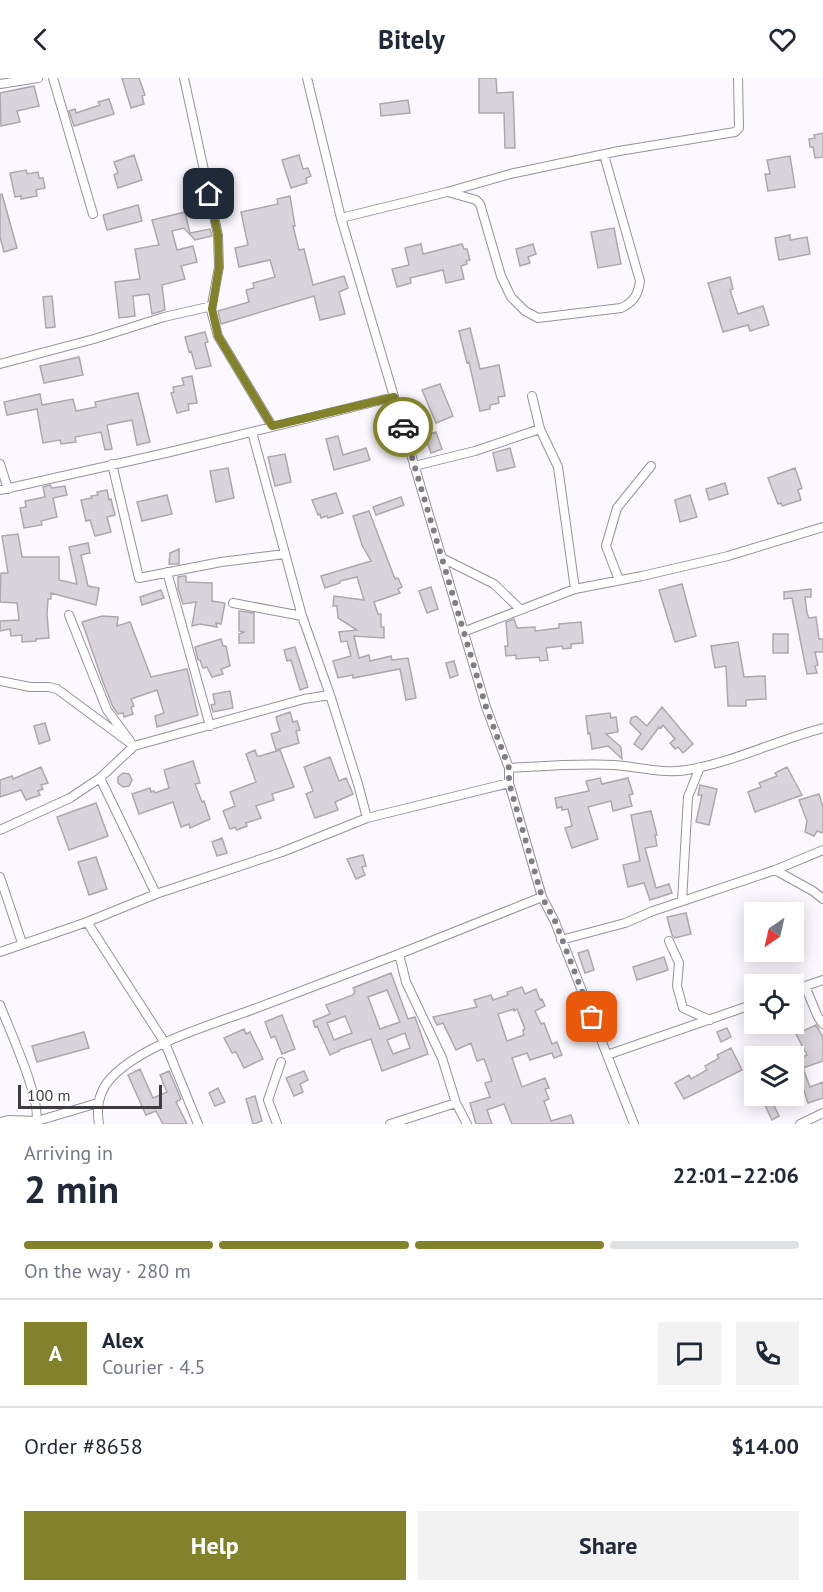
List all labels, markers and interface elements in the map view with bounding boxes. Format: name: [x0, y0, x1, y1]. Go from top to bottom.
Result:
text: Bitely: [378, 22, 445, 56]
icon: back: [24, 23, 57, 56]
icon: heart: [766, 23, 799, 56]
pin: [183, 168, 234, 219]
icon: home: [192, 177, 225, 210]
courier: [373, 397, 433, 457]
icon: car: [387, 411, 420, 444]
north arrow: [744, 902, 804, 962]
map controls: [744, 902, 804, 1106]
button: locate: [744, 974, 804, 1034]
pin: [566, 991, 617, 1042]
icon: bag: [575, 1000, 608, 1033]
button: layers: [744, 1046, 804, 1106]
scale bar: [18, 1082, 162, 1110]
text: 100 m: [27, 1085, 70, 1105]
text: Arriving in: [24, 1140, 113, 1166]
text: 22:01–22:06: [673, 1161, 799, 1189]
text: 2 min: [24, 1163, 119, 1214]
text: On the way · 280 m: [24, 1258, 191, 1284]
button: chat: [658, 1322, 721, 1385]
button: phone: [736, 1322, 799, 1385]
text: Alex: [102, 1326, 144, 1354]
text: A: [49, 1339, 62, 1367]
text: Courier · 4.5: [102, 1354, 205, 1380]
text: Order #8658: [24, 1432, 143, 1460]
text: $14.00: [731, 1432, 799, 1460]
button: Help: [24, 1511, 406, 1580]
button: Share: [418, 1511, 799, 1580]

